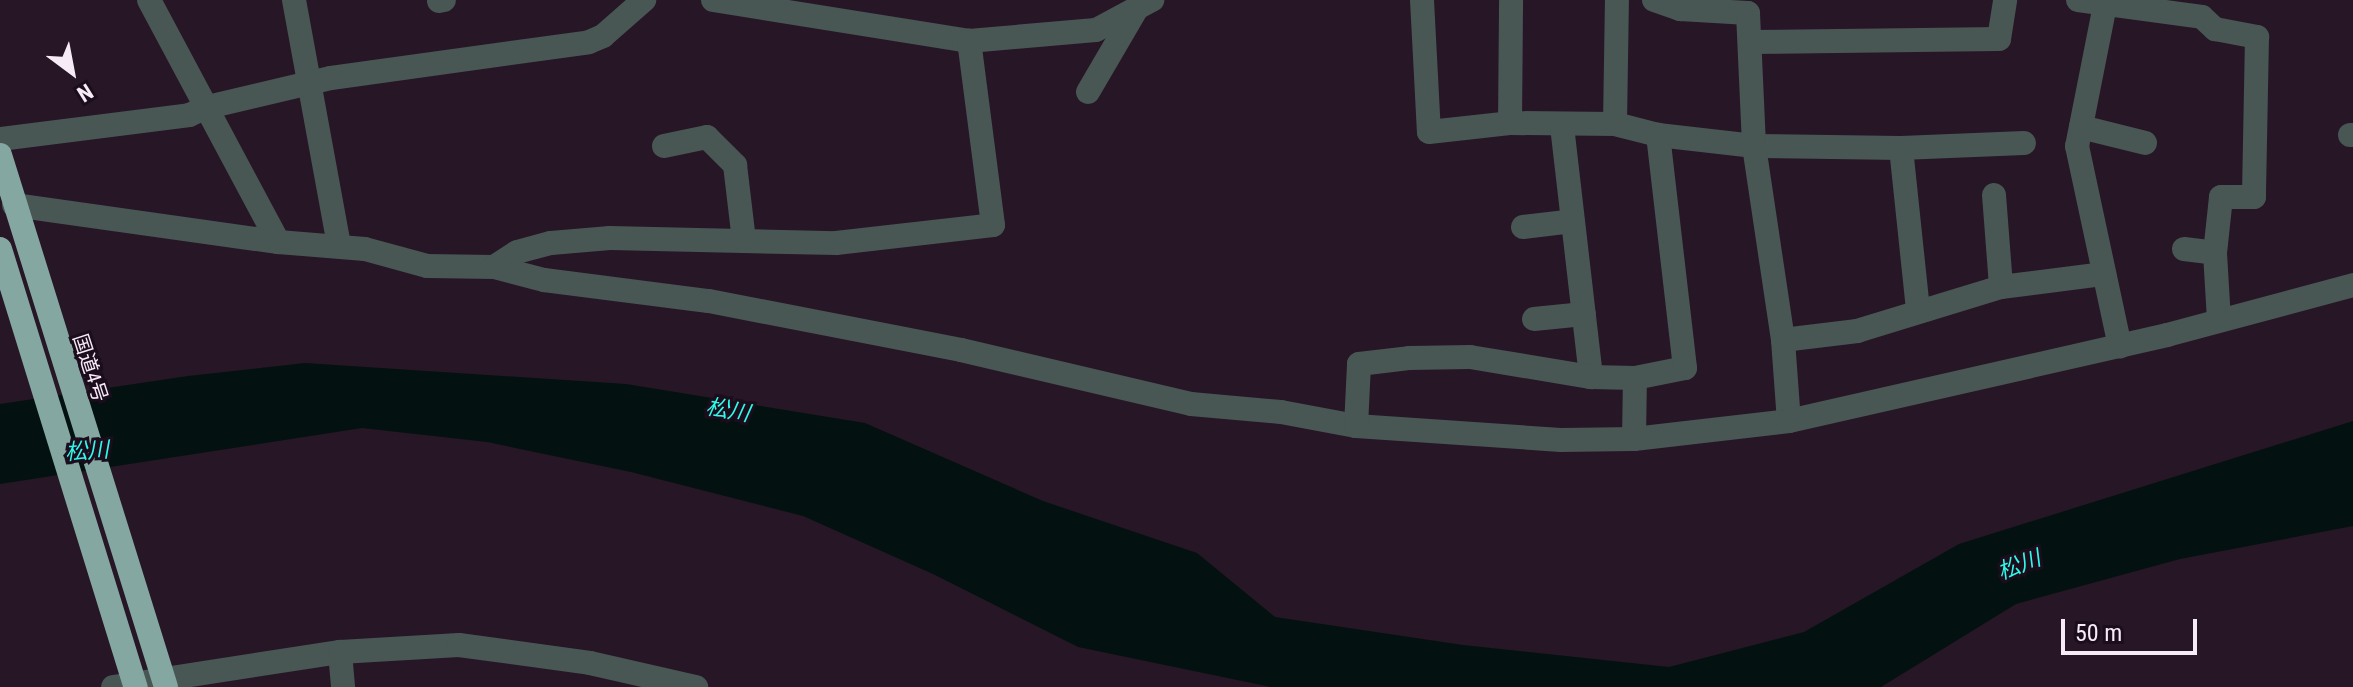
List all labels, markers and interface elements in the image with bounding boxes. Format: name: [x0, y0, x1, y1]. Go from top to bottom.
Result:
north arrow: [32, 32, 112, 112]
text: N: [73, 79, 97, 107]
street label: 国道4号: [68, 331, 112, 405]
water label: 松川: [704, 393, 752, 427]
water label: 松川: [64, 436, 110, 466]
water label: 松川: [1994, 545, 2044, 585]
scale bar: [2065, 603, 2201, 653]
text: 50 m: [2075, 619, 2122, 647]

